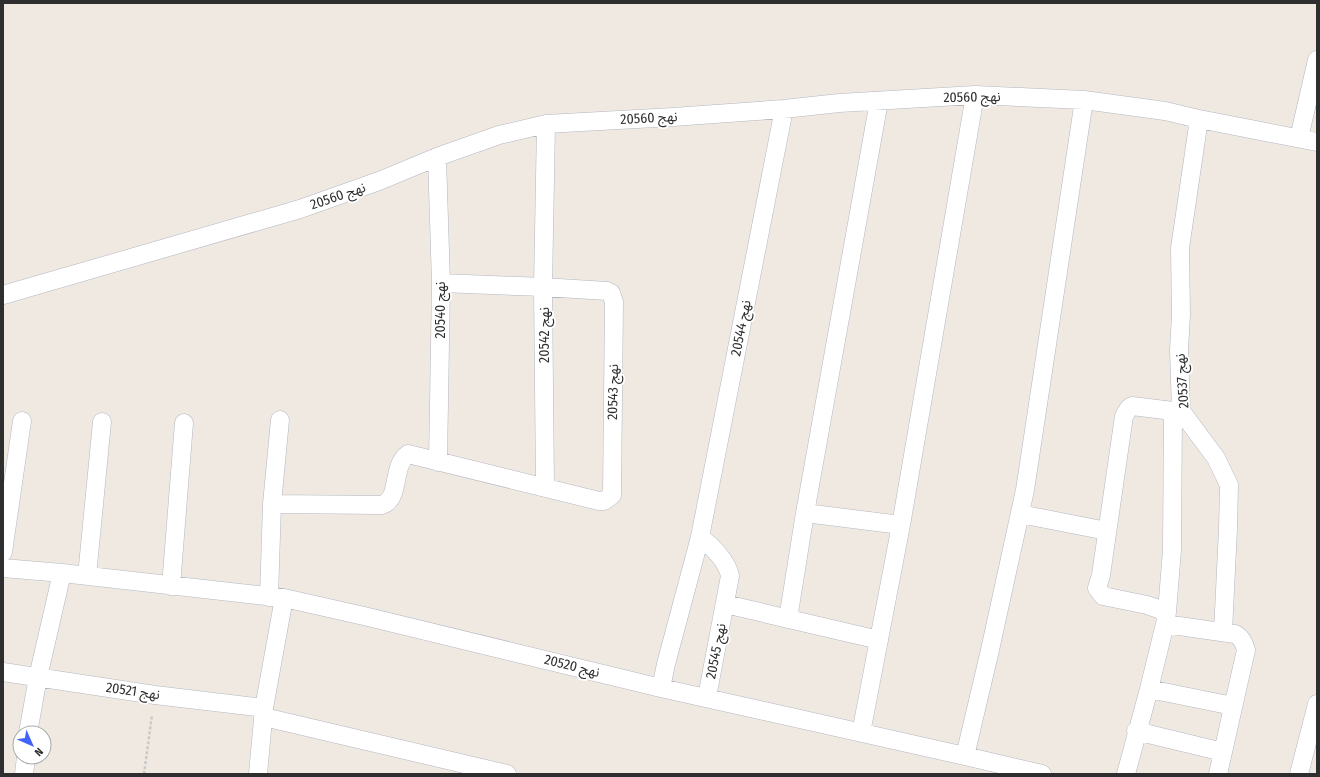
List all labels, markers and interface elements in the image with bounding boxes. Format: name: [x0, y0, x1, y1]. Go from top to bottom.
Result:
street label: نهج 20560: [943, 88, 1001, 108]
street label: نهج 20560: [620, 108, 678, 130]
street label: نهج 20560: [308, 179, 369, 215]
street label: نهج 20540: [432, 281, 451, 339]
street label: نهج 20544: [727, 298, 757, 358]
street label: نهج 20542: [536, 307, 555, 363]
street label: نهج 20537: [1172, 353, 1194, 409]
street label: نهج 20543: [604, 364, 624, 420]
street label: نهج 20545: [702, 622, 732, 681]
street label: نهج 20520: [542, 651, 602, 683]
street label: نهج 20521: [105, 679, 161, 705]
north arrow: [12, 725, 52, 765]
text: N: [32, 745, 46, 759]

